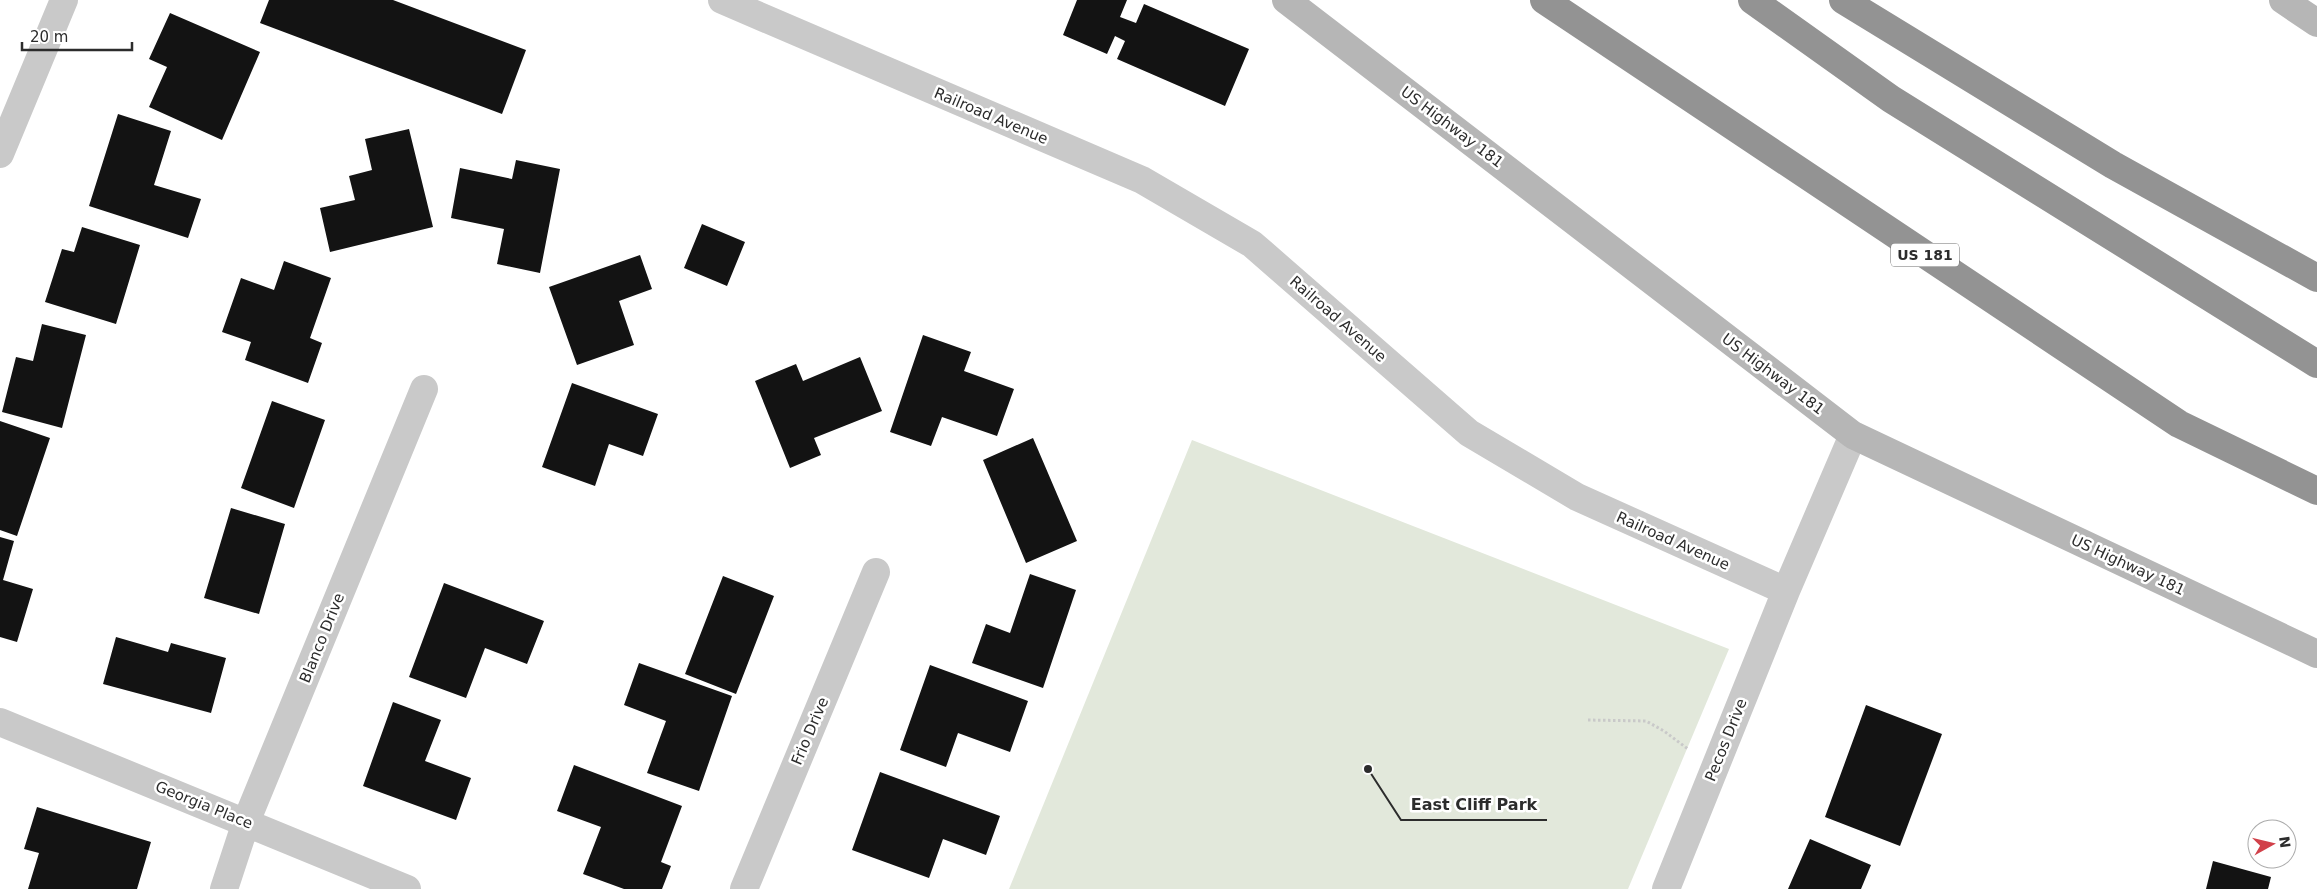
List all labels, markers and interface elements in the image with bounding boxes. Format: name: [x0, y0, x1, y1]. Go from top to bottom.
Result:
scale bar: [22, 20, 132, 52]
text: 20 m: [30, 28, 68, 46]
street label: US Highway 181: [1397, 83, 1507, 171]
street label: Railroad Avenue: [931, 84, 1051, 148]
road number: US 181: [1891, 244, 1959, 266]
street label: Railroad Avenue: [1286, 272, 1390, 366]
street label: US Highway 181: [1718, 330, 1828, 418]
street label: Railroad Avenue: [1614, 508, 1732, 574]
street label: US Highway 181: [2068, 531, 2188, 599]
street label: Blanco Drive: [296, 590, 348, 686]
street label: Frio Drive: [788, 694, 832, 768]
street label: Pecos Drive: [1701, 696, 1751, 784]
street label: Georgia Place: [153, 777, 255, 833]
callout: East Cliff Park: [1401, 789, 1547, 820]
text: East Cliff Park: [1411, 795, 1538, 814]
north arrow: [2247, 819, 2297, 869]
text: N: [2276, 835, 2294, 849]

